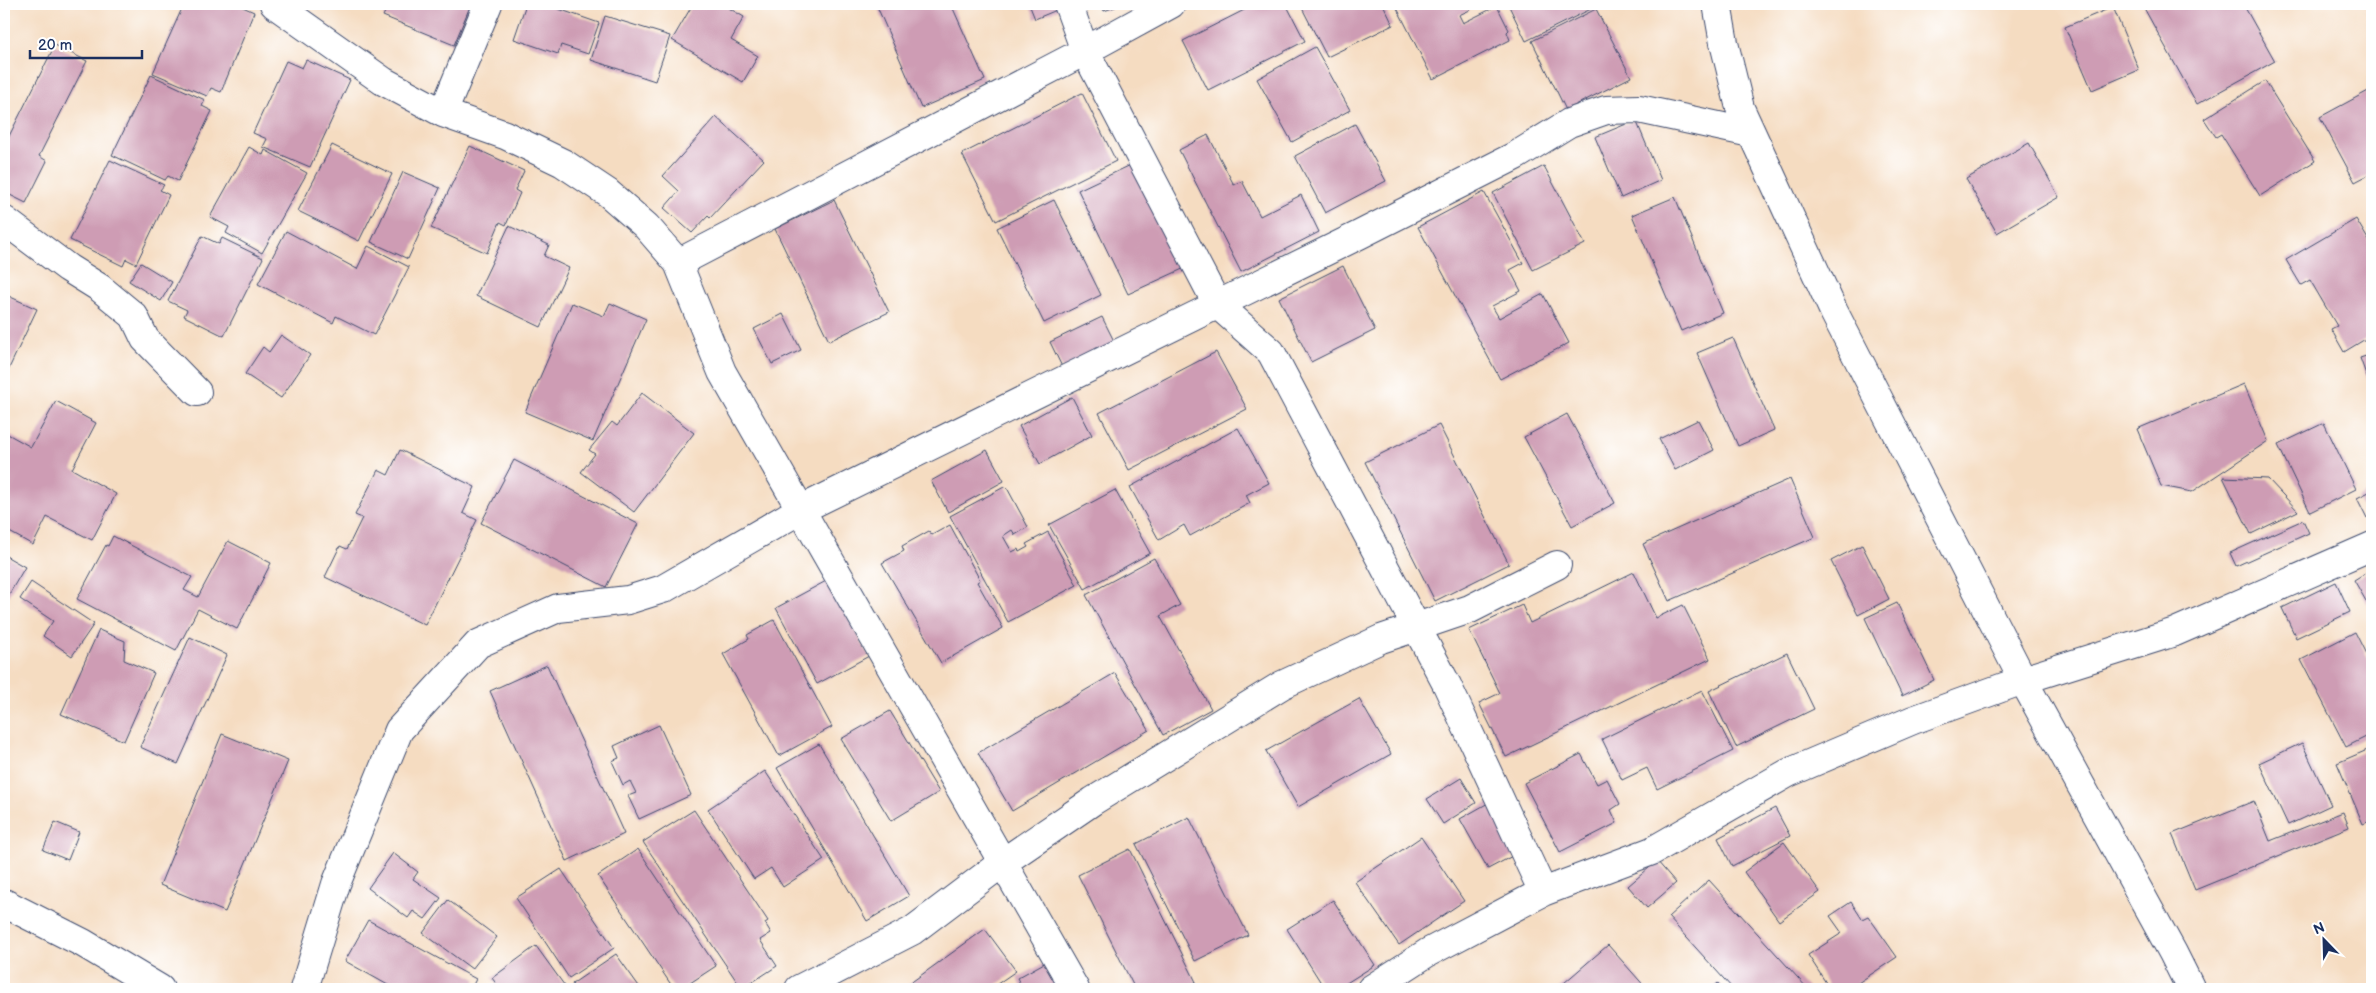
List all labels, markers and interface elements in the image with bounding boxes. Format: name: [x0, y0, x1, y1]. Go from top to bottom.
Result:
scale bar: [30, 28, 142, 60]
text: 20 m: [38, 36, 72, 55]
north arrow: [2298, 916, 2348, 966]
text: N: [2311, 919, 2327, 938]

